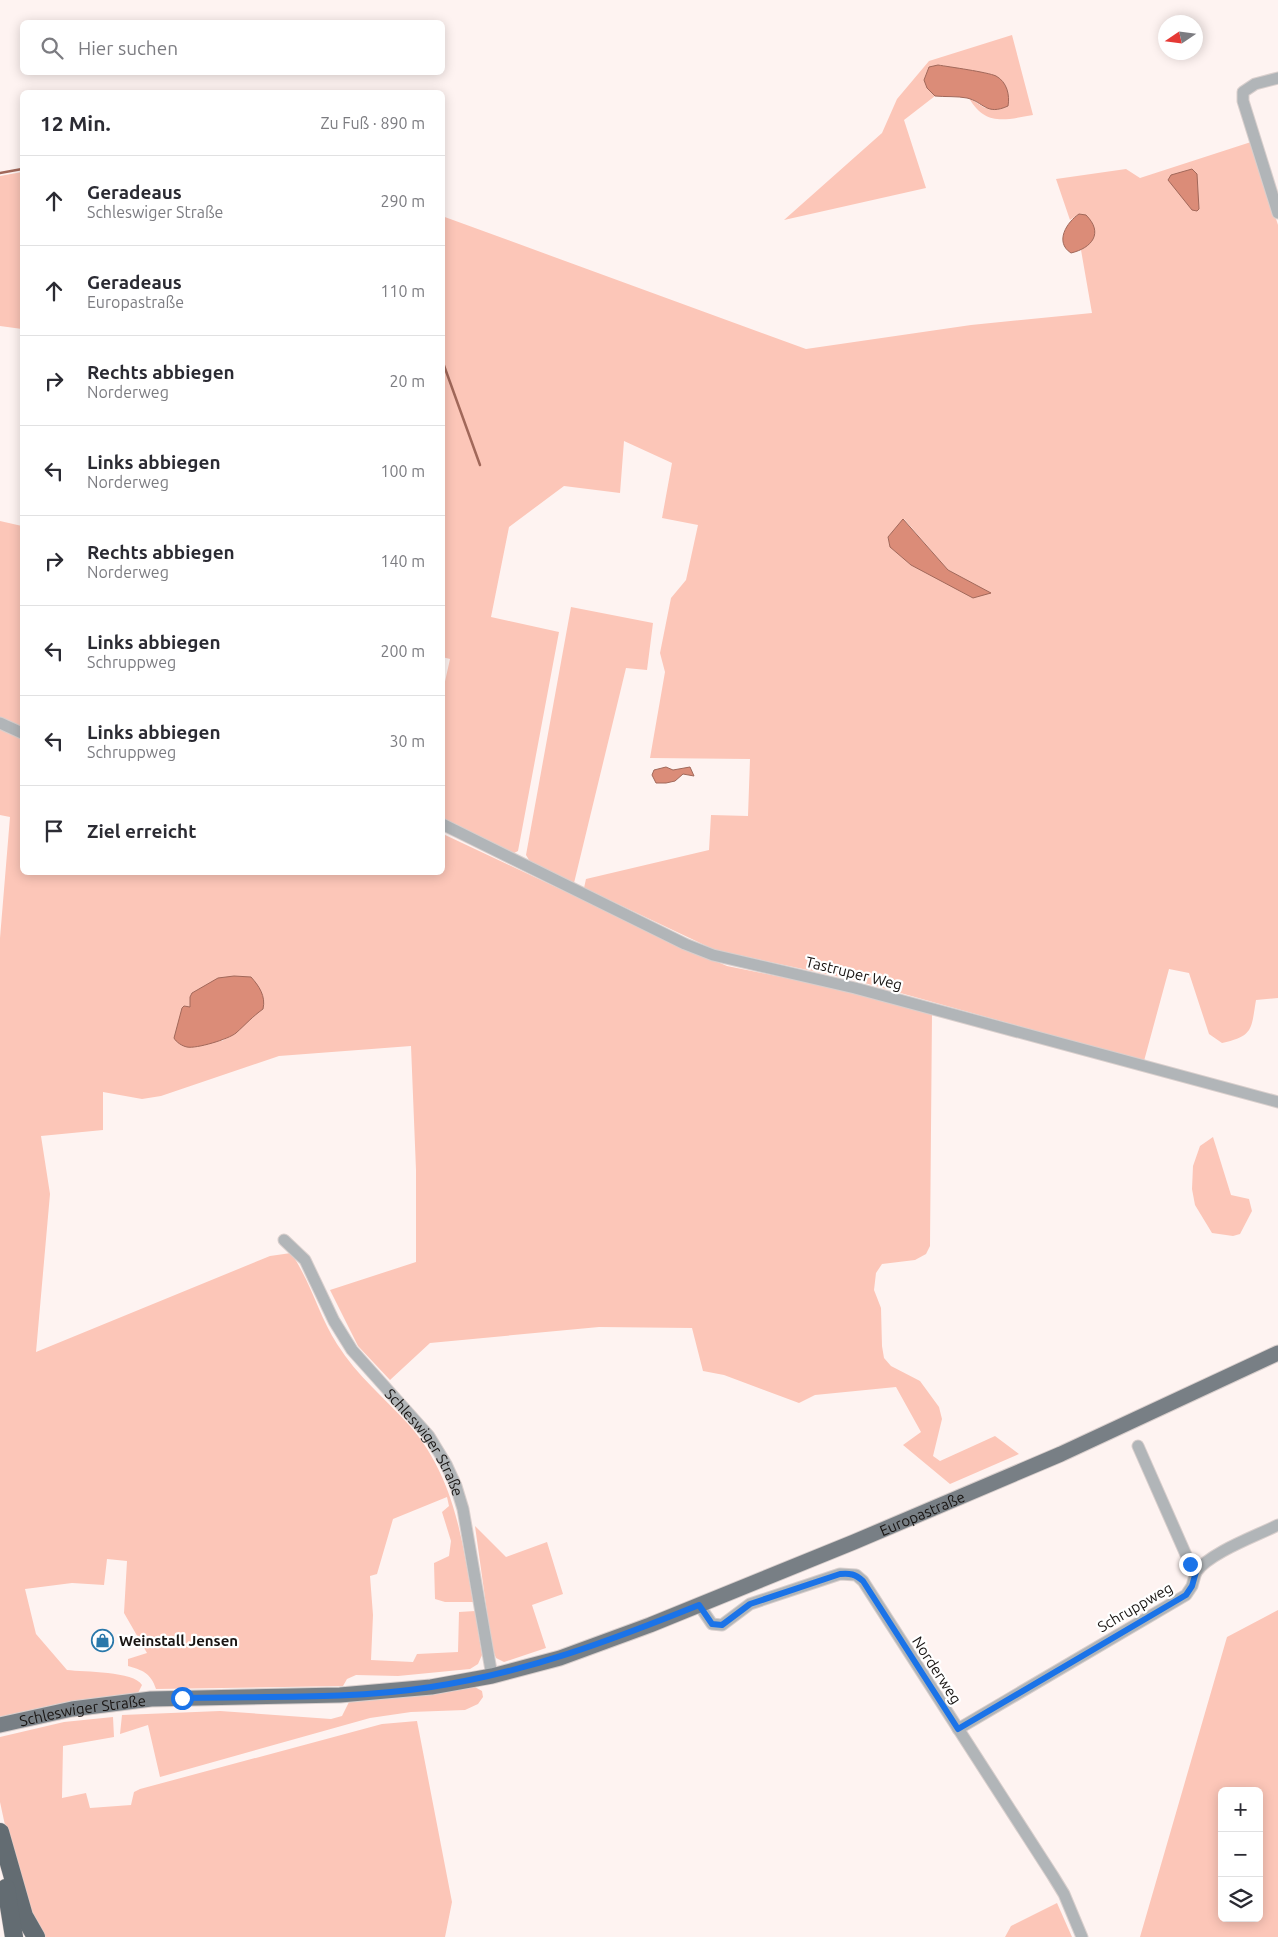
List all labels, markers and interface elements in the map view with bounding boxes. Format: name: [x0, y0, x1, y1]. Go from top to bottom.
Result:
north arrow: [1158, 15, 1203, 60]
search box: [20, 20, 445, 75]
icon: search: [38, 34, 66, 62]
text: Hier suchen: [78, 37, 178, 59]
text: 12 Min.: [40, 111, 111, 135]
text: Zu Fuß · 890 m: [320, 114, 425, 132]
text: Geradeaus: [87, 181, 182, 203]
icon: ahead: [40, 187, 68, 215]
text: 290 m: [380, 192, 425, 210]
text: Schleswiger Straße: [87, 203, 223, 221]
text: Geradeaus: [87, 271, 182, 293]
icon: ahead: [40, 277, 68, 305]
text: 110 m: [380, 282, 425, 300]
text: Europastraße: [87, 293, 184, 311]
text: Rechts abbiegen: [87, 361, 235, 383]
icon: right: [40, 367, 68, 395]
text: 20 m: [389, 372, 425, 390]
text: Norderweg: [87, 383, 169, 401]
text: Links abbiegen: [87, 451, 221, 473]
icon: left: [40, 457, 68, 485]
text: 100 m: [380, 462, 425, 480]
text: Norderweg: [87, 473, 169, 491]
text: Rechts abbiegen: [87, 541, 235, 563]
icon: right: [40, 547, 68, 575]
text: 140 m: [380, 552, 425, 570]
text: Norderweg: [87, 563, 169, 581]
text: Links abbiegen: [87, 631, 221, 653]
icon: left: [40, 637, 68, 665]
text: 200 m: [380, 642, 425, 660]
text: Schruppweg: [87, 653, 176, 671]
text: Links abbiegen: [87, 721, 221, 743]
icon: left: [40, 727, 68, 755]
text: 30 m: [389, 732, 425, 750]
text: Schruppweg: [87, 743, 176, 761]
icon: arrive: [40, 817, 68, 845]
text: Ziel erreicht: [87, 820, 196, 842]
street label: Tastruper Weg: [804, 953, 904, 993]
street label: Schleswiger Straße: [382, 1385, 467, 1498]
street label: Europastraße: [877, 1488, 967, 1539]
route end: [1179, 1553, 1202, 1576]
street label: Schruppweg: [1094, 1579, 1176, 1635]
shop icon: Weinstall Jensen: [91, 1628, 115, 1652]
place label: Weinstall Jensen: [119, 1632, 238, 1649]
street label: Norderweg: [909, 1633, 965, 1707]
route start: [171, 1687, 194, 1710]
street label: Schleswiger Straße: [18, 1691, 147, 1729]
map controls: [1218, 1787, 1263, 1922]
button: +: [1218, 1787, 1263, 1832]
button: −: [1218, 1832, 1263, 1877]
button: layers: [1218, 1877, 1263, 1922]

